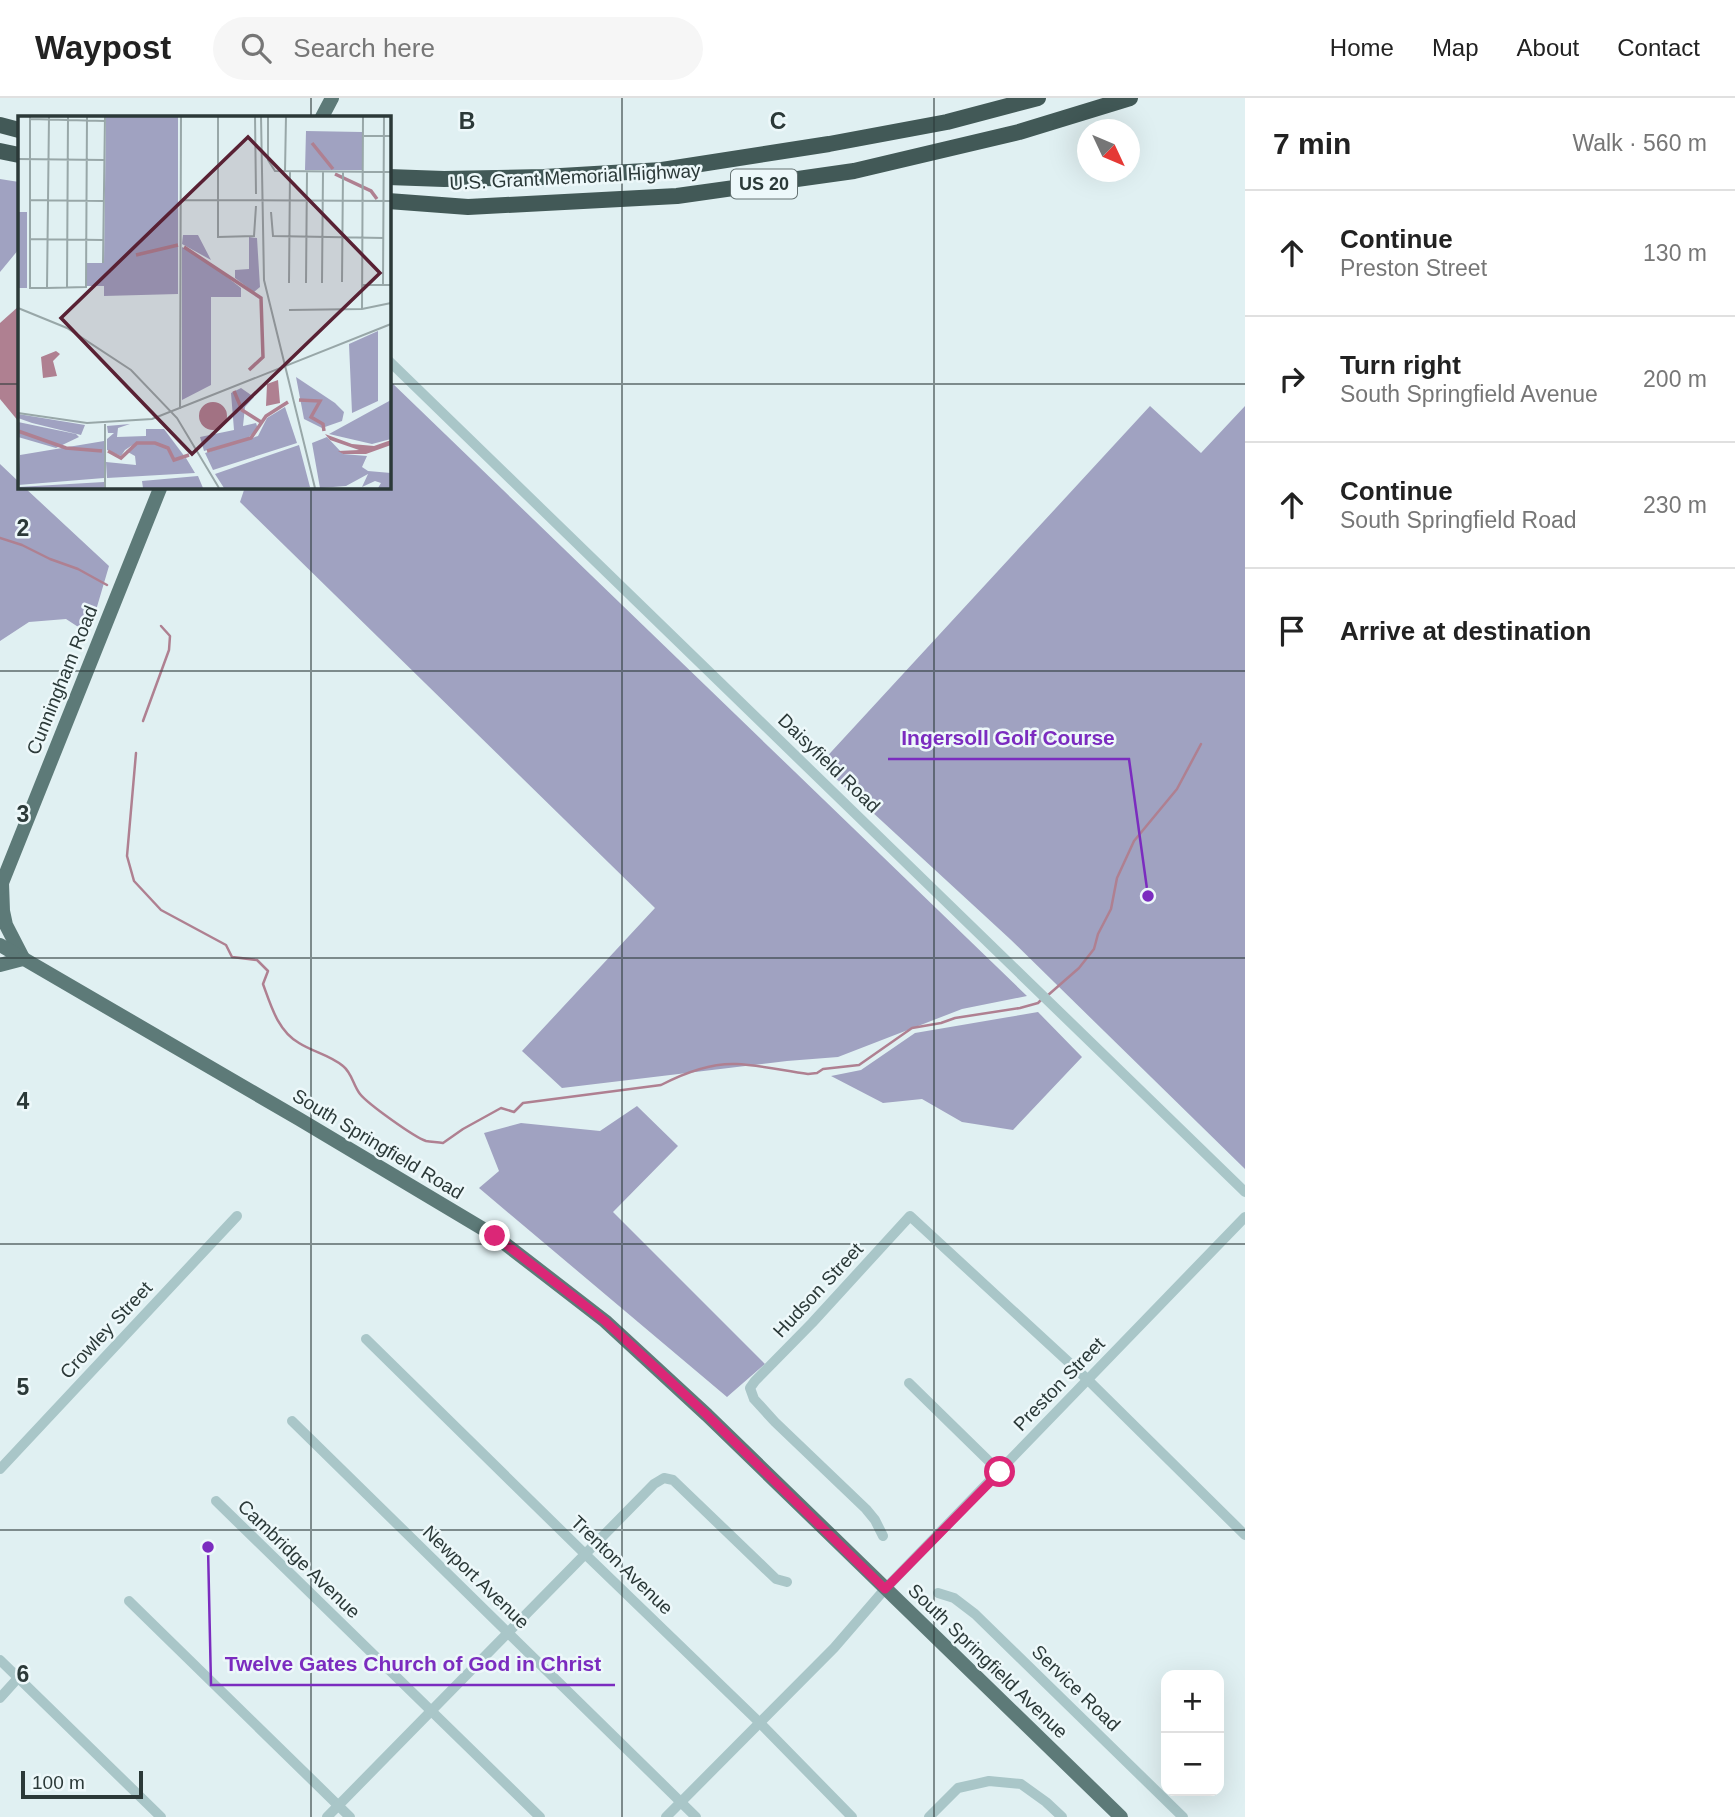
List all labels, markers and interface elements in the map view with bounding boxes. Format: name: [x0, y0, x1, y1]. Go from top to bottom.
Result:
search box: [213, 17, 703, 80]
text: Waypost: [35, 29, 171, 66]
icon: search: [237, 29, 275, 67]
text: Search here: [293, 33, 435, 63]
text: Home: [1330, 34, 1394, 61]
text: Map: [1432, 34, 1479, 61]
text: About: [1517, 34, 1579, 61]
text: Contact: [1617, 34, 1700, 61]
text: B: [459, 108, 475, 134]
text: C: [770, 108, 786, 134]
inset map: [18, 116, 390, 488]
north arrow: [1077, 119, 1140, 182]
text: 7 min: [1273, 127, 1351, 160]
text: Walk · 560 m: [1572, 130, 1707, 156]
street label: U.S. Grant Memorial Highway: [449, 160, 702, 194]
road number: US 20: [731, 170, 797, 198]
text: Continue: [1340, 224, 1453, 254]
icon: ahead: [1273, 234, 1311, 272]
text: 130 m: [1643, 240, 1707, 266]
text: Preston Street: [1340, 255, 1487, 281]
text: Turn right: [1340, 350, 1461, 380]
icon: right: [1273, 360, 1311, 398]
text: 200 m: [1643, 366, 1707, 392]
text: South Springfield Avenue: [1340, 381, 1598, 407]
text: Continue: [1340, 476, 1453, 506]
icon: ahead: [1273, 486, 1311, 524]
text: 230 m: [1643, 492, 1707, 518]
text: South Springfield Road: [1340, 507, 1577, 533]
text: 2: [17, 515, 29, 541]
street label: Cunningham Road: [23, 603, 101, 757]
icon: arrive: [1273, 612, 1311, 650]
text: Arrive at destination: [1340, 616, 1591, 646]
street label: Daisyfield Road: [774, 709, 884, 817]
callout: Ingersoll Golf Course: [888, 717, 1129, 759]
text: Ingersoll Golf Course: [901, 726, 1115, 749]
text: 3: [17, 801, 29, 827]
street label: South Springfield Road: [289, 1085, 467, 1203]
text: 4: [17, 1088, 30, 1114]
route end: [479, 1220, 510, 1251]
street label: Hudson Street: [769, 1238, 868, 1342]
street label: Crowley Street: [56, 1277, 157, 1383]
street label: Preston Street: [1009, 1333, 1109, 1435]
text: 5: [17, 1374, 30, 1400]
route start: [984, 1456, 1015, 1487]
street label: Cambridge Avenue: [234, 1495, 364, 1623]
street label: Trenton Avenue: [567, 1511, 677, 1619]
street label: Newport Avenue: [419, 1521, 533, 1633]
street label: South Springfield Avenue: [904, 1579, 1072, 1743]
street label: Service Road: [1028, 1641, 1124, 1735]
callout: Twelve Gates Church of God in Christ: [211, 1643, 615, 1685]
text: Twelve Gates Church of God in Christ: [225, 1652, 601, 1675]
text: 6: [17, 1661, 29, 1687]
map controls: [1161, 1670, 1224, 1796]
button: +: [1161, 1670, 1224, 1733]
button: −: [1161, 1733, 1224, 1796]
scale bar: [21, 1768, 144, 1800]
text: 100 m: [32, 1772, 85, 1793]

